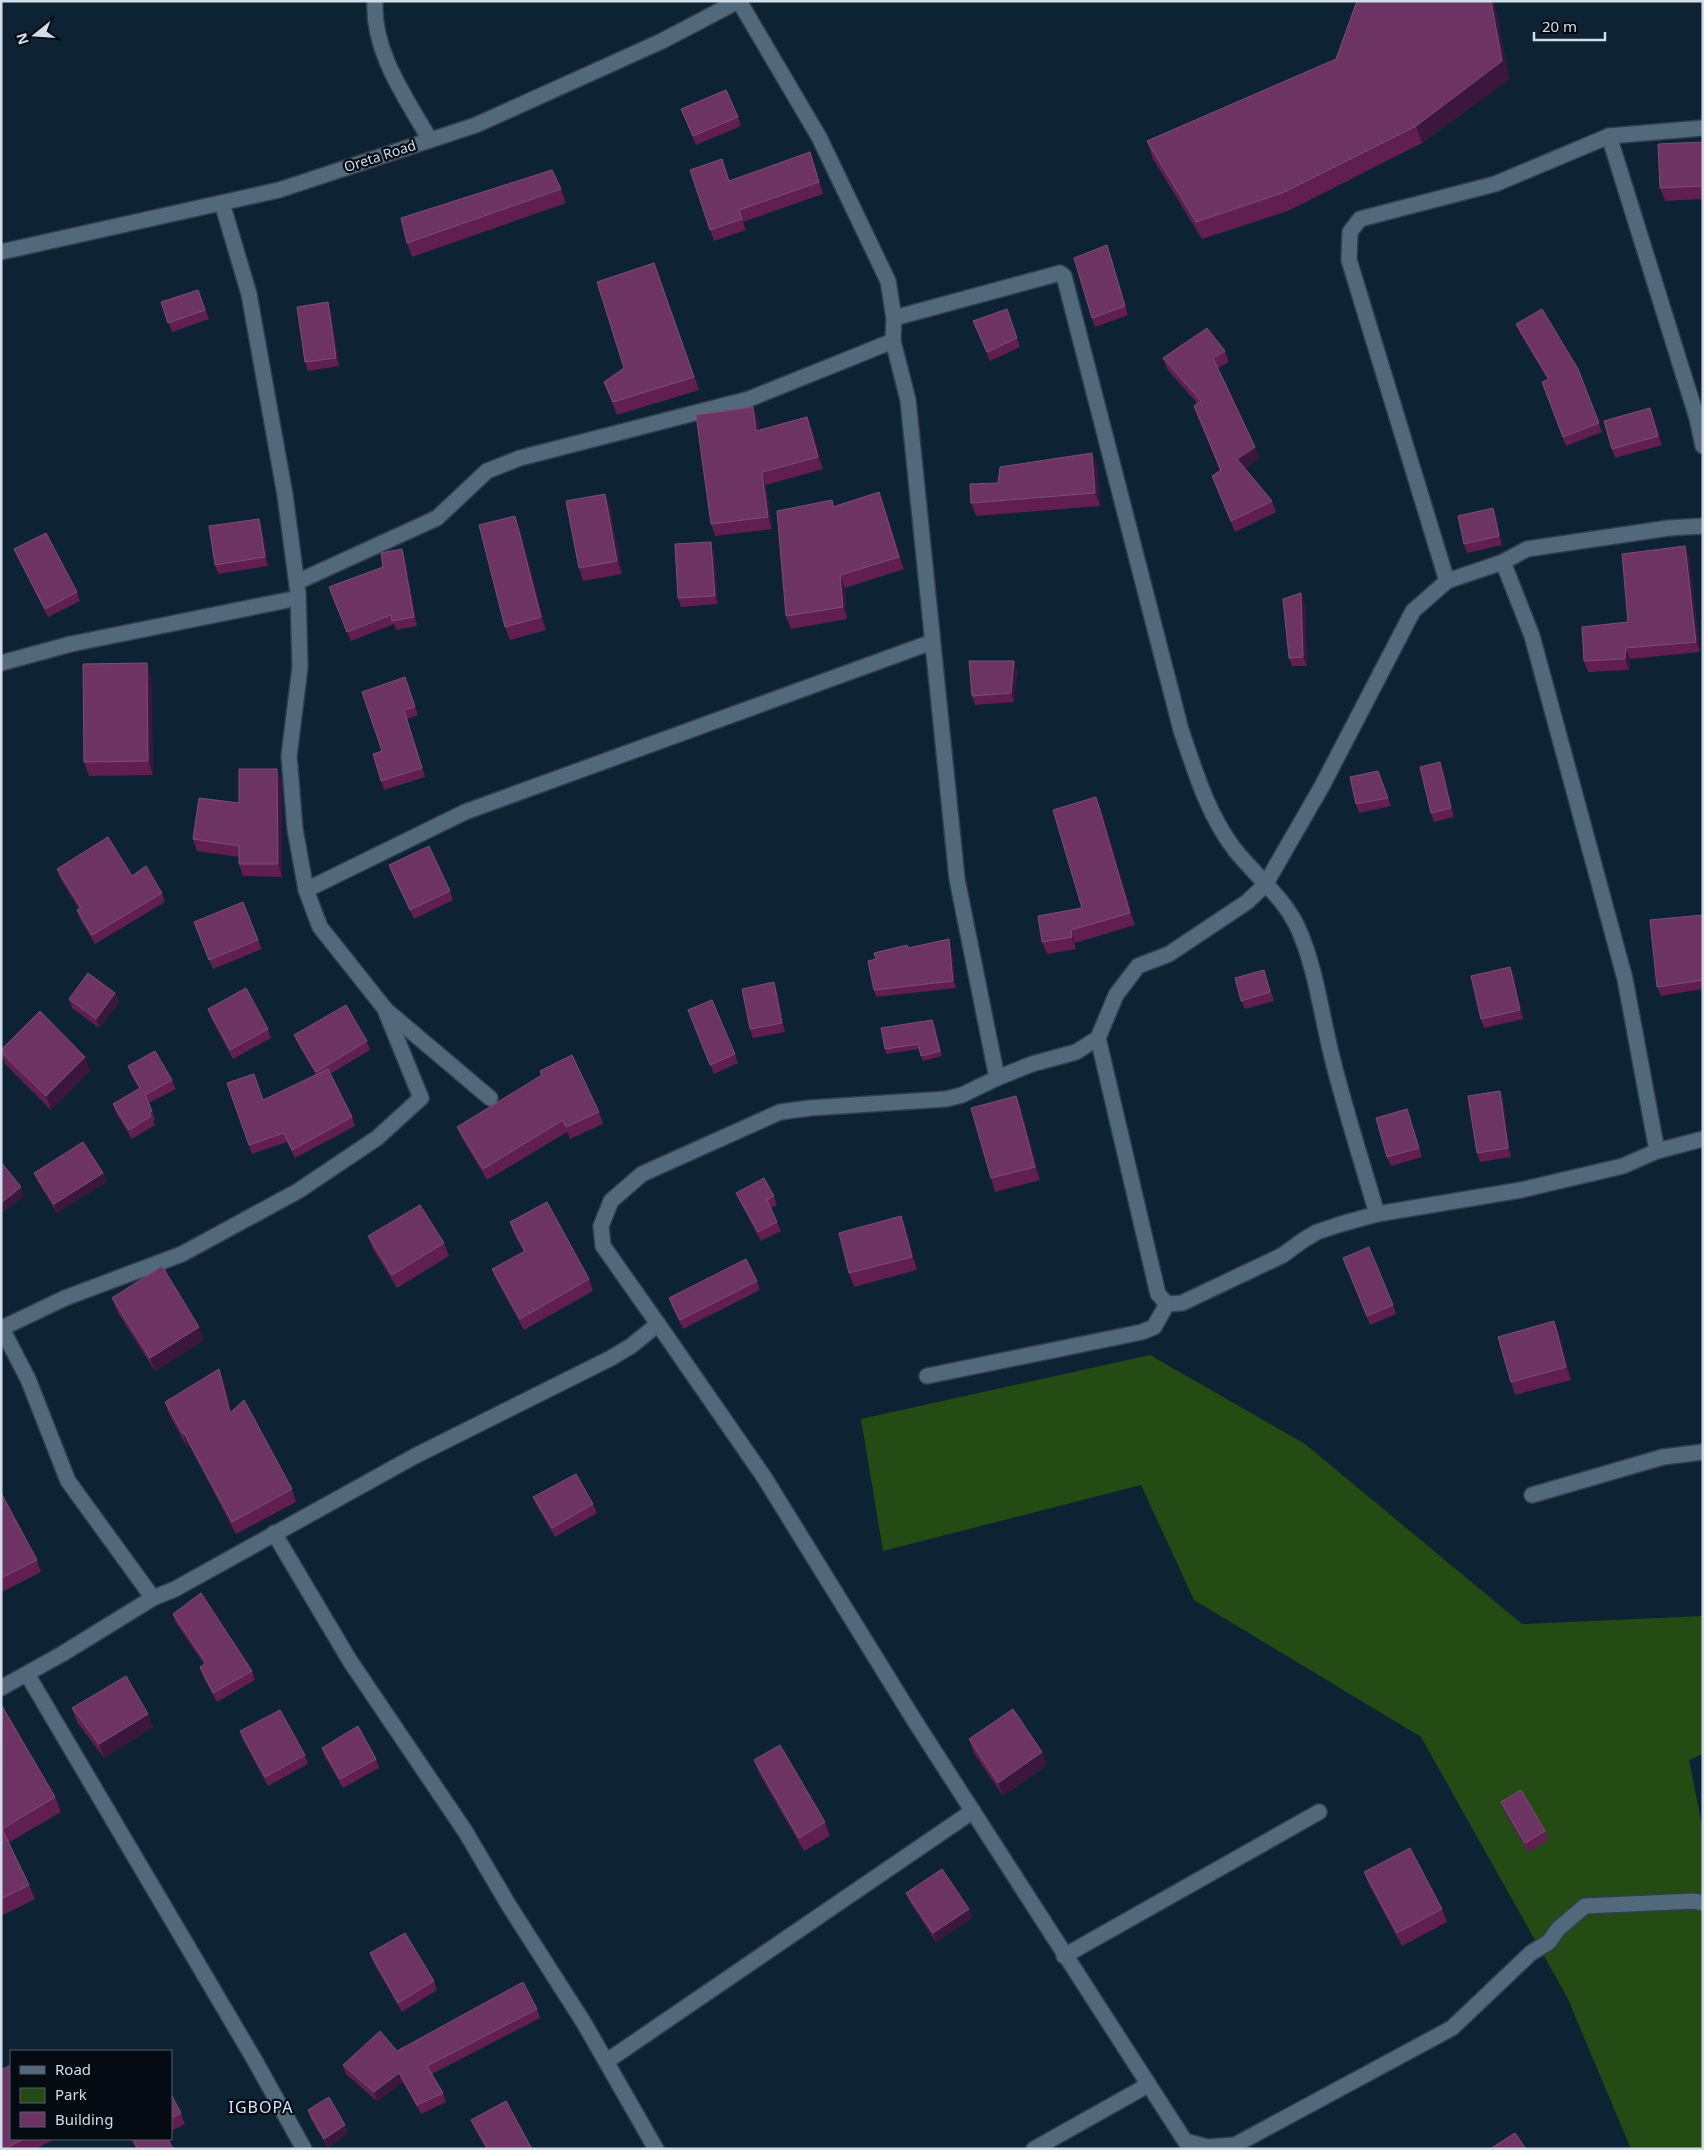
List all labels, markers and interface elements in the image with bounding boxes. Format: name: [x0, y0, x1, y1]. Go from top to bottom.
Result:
north arrow: [10, 10, 60, 60]
scale bar: [1534, 10, 1605, 42]
text: 20 m: [1542, 16, 1577, 36]
text: N: [11, 31, 33, 47]
street label: Oreta Road: [341, 135, 418, 176]
legend: [10, 2050, 172, 2140]
text: Road: [55, 2059, 91, 2079]
text: Park: [55, 2084, 87, 2104]
district label: IGBOPA: [228, 2096, 294, 2118]
text: Building: [55, 2109, 113, 2129]

